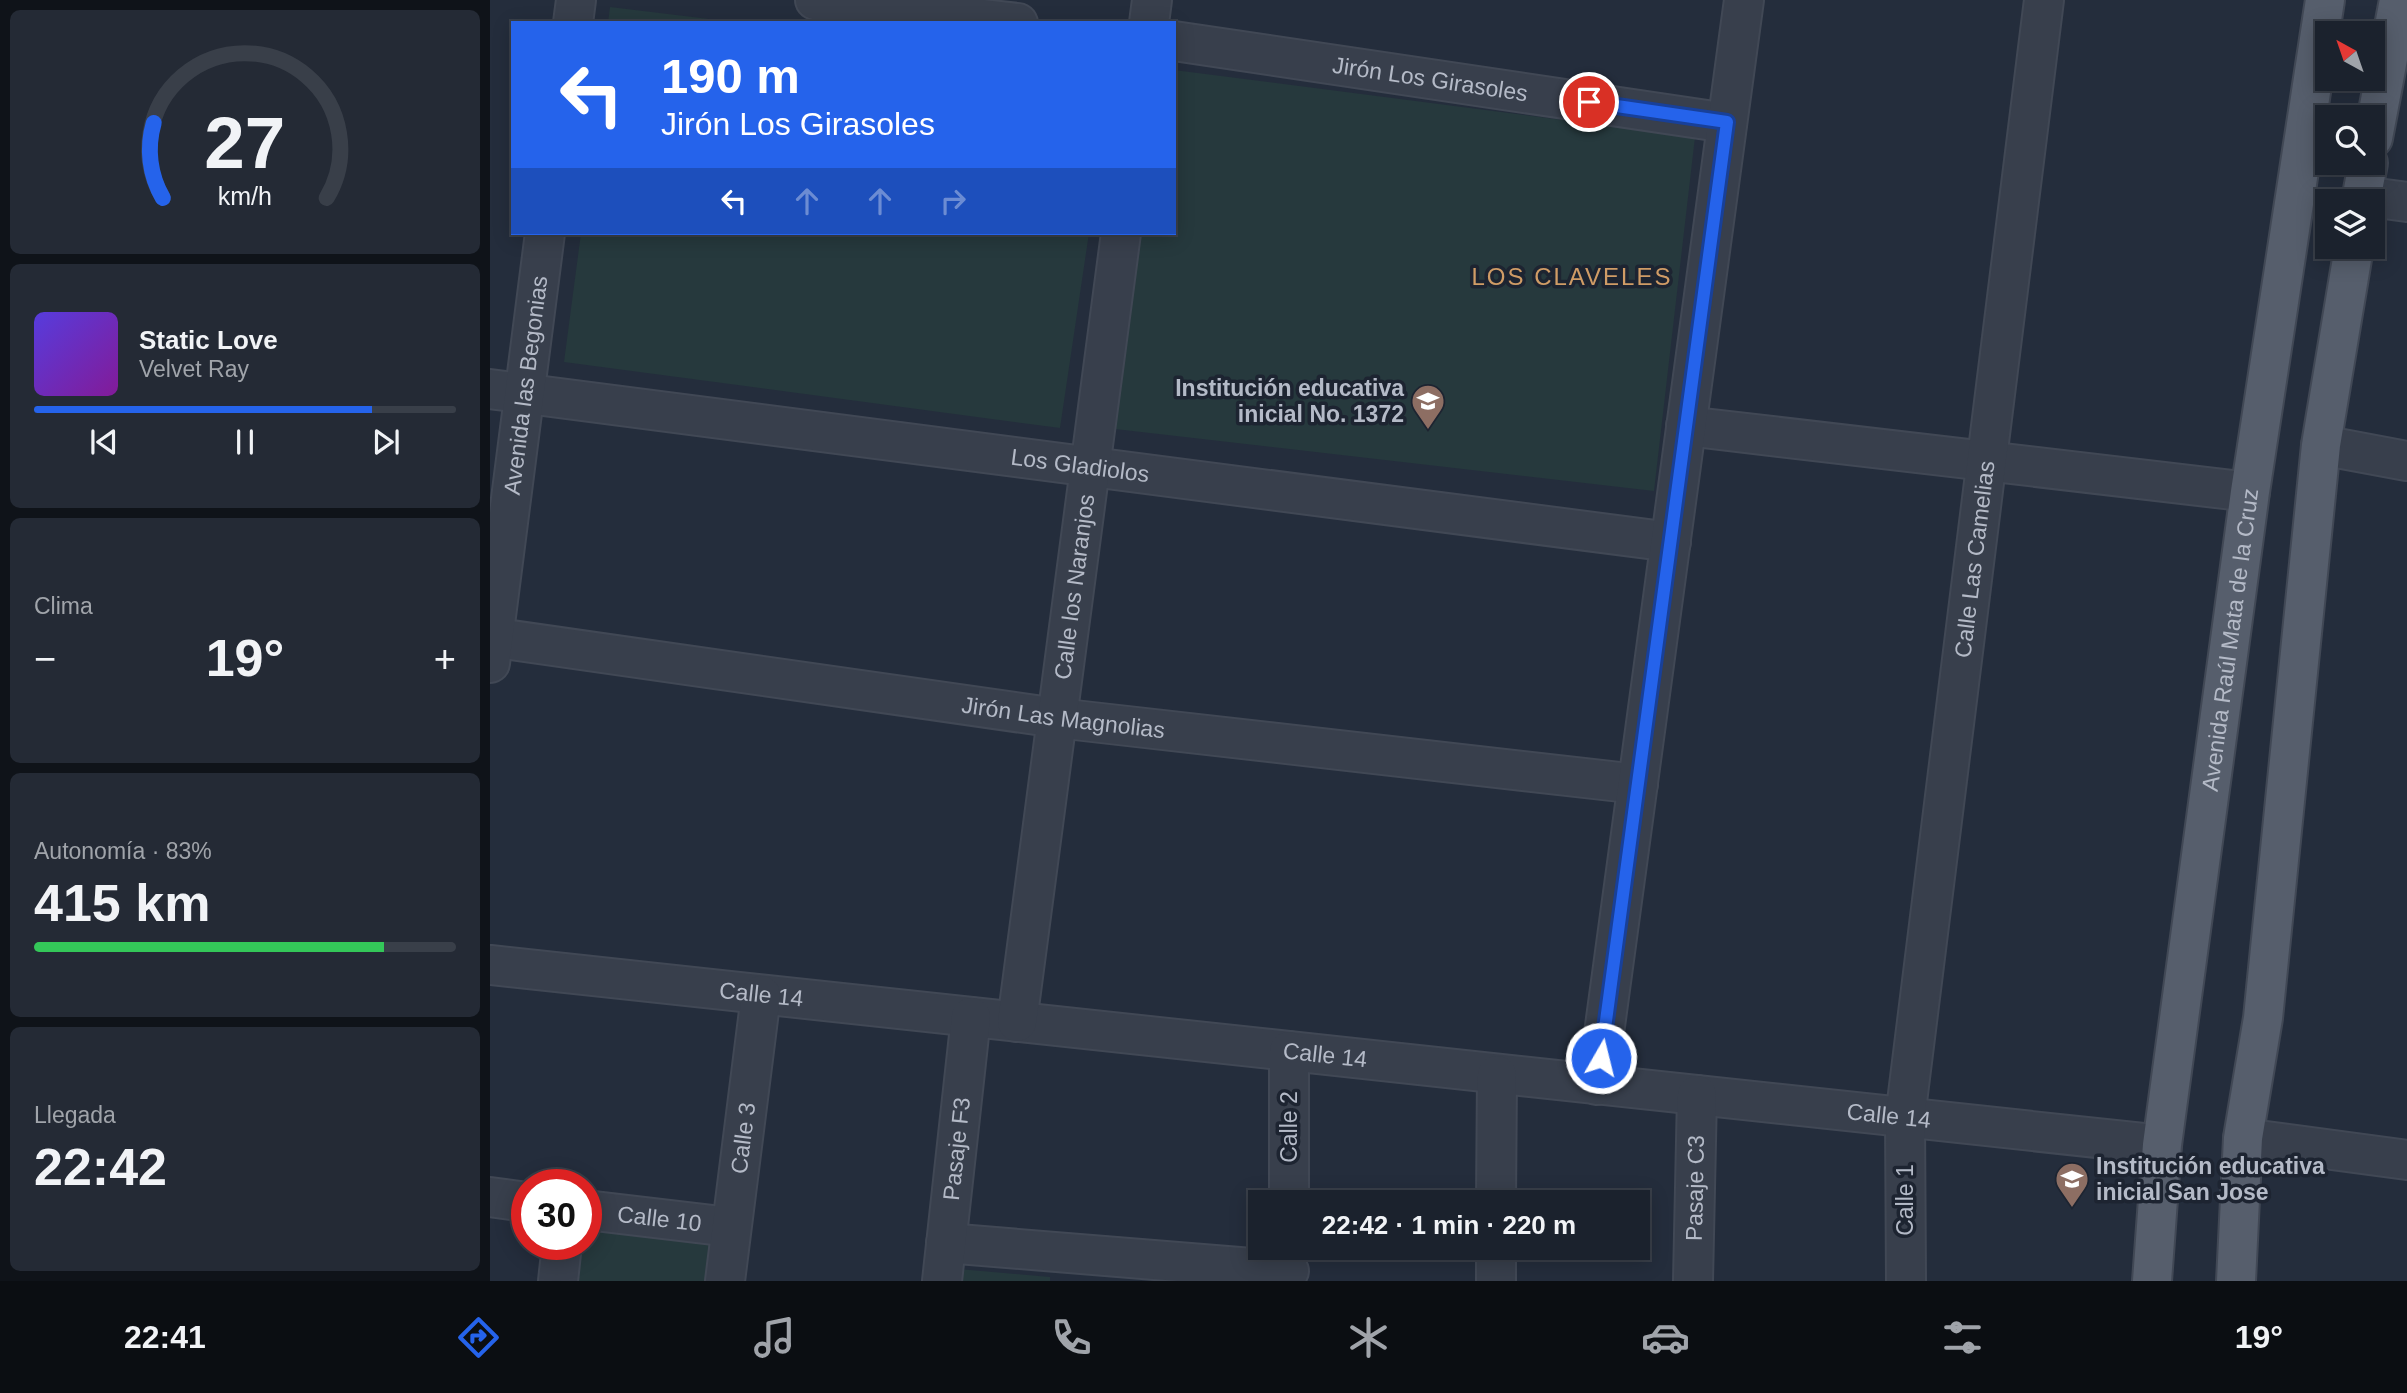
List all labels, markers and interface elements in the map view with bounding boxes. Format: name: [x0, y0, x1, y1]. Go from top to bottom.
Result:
north arrow: [2315, 21, 2385, 91]
map controls: [2315, 21, 2385, 259]
icon: left: [546, 49, 637, 140]
text: 190 m: [661, 49, 800, 103]
street label: Jirón Los Girasoles: [1331, 52, 1530, 106]
pin: [1559, 72, 1619, 132]
icon: arrive: [1570, 83, 1608, 121]
text: 27: [205, 102, 285, 183]
button: search: [2315, 105, 2385, 175]
text: Jirón Los Girasoles: [661, 106, 935, 142]
text: km/h: [218, 182, 272, 210]
icon: left: [715, 182, 753, 220]
icon: ahead: [788, 182, 826, 220]
icon: ahead: [861, 182, 899, 220]
icon: right: [934, 182, 972, 220]
button: layers: [2315, 189, 2385, 259]
district label: LOS CLAVELES: [1472, 263, 1672, 290]
street label: Avenida las Begonias: [499, 274, 552, 496]
text: Static Love: [139, 325, 278, 355]
text: Velvet Ray: [139, 356, 249, 382]
place label: Institución educativa inicial No. 1372: [1175, 375, 1404, 427]
school or university icon: Institución educativa inicial No. 1372: [1409, 382, 1447, 431]
icon: previous: [85, 423, 123, 461]
icon: pause: [226, 423, 264, 461]
icon: next: [367, 423, 405, 461]
street label: Los Gladiolos: [1009, 444, 1151, 487]
street label: Calle Las Camelias: [1949, 459, 2000, 659]
street label: Avenida Raúl Mata de la Cruz: [2197, 487, 2263, 793]
street label: Calle los Naranjos: [1049, 492, 1099, 681]
text: Clima: [34, 593, 93, 619]
text: 19°: [206, 629, 284, 687]
text: −: [34, 638, 56, 680]
text: +: [434, 638, 456, 680]
street label: Jirón Las Magnolias: [960, 692, 1166, 743]
text: Autonomía · 83%: [34, 838, 212, 864]
text: 415 km: [34, 874, 210, 932]
street label: Calle 14: [718, 977, 805, 1012]
position arrow: [1564, 1021, 1638, 1095]
street label: Calle 14: [1282, 1037, 1369, 1072]
street label: Calle 2: [1276, 1091, 1302, 1163]
street label: Pasaje F3: [938, 1096, 975, 1202]
street label: Calle 14: [1846, 1098, 1932, 1133]
street label: Calle 3: [726, 1101, 760, 1175]
text: Llegada: [34, 1102, 116, 1128]
street label: Pasaje C3: [1681, 1135, 1709, 1241]
text: 22:42: [34, 1138, 167, 1196]
place label: Institución educativa inicial San Jose: [2096, 1153, 2325, 1205]
school or university icon: Institución educativa inicial San Jose: [2053, 1160, 2091, 1209]
street label: Calle 1: [1892, 1164, 1918, 1236]
speed limit sign: 30: [511, 1169, 602, 1260]
street label: Calle 10: [616, 1201, 703, 1237]
text: 22:42 · 1 min · 220 m: [1322, 1210, 1576, 1240]
icon: directions: [454, 1313, 503, 1362]
icon: music: [750, 1313, 799, 1362]
icon: phone: [1047, 1313, 1096, 1362]
icon: climate: [1344, 1313, 1393, 1362]
icon: car: [1641, 1313, 1690, 1362]
icon: filters: [1938, 1313, 1987, 1362]
text: 22:41: [124, 1319, 206, 1355]
text: 19°: [2235, 1319, 2283, 1355]

